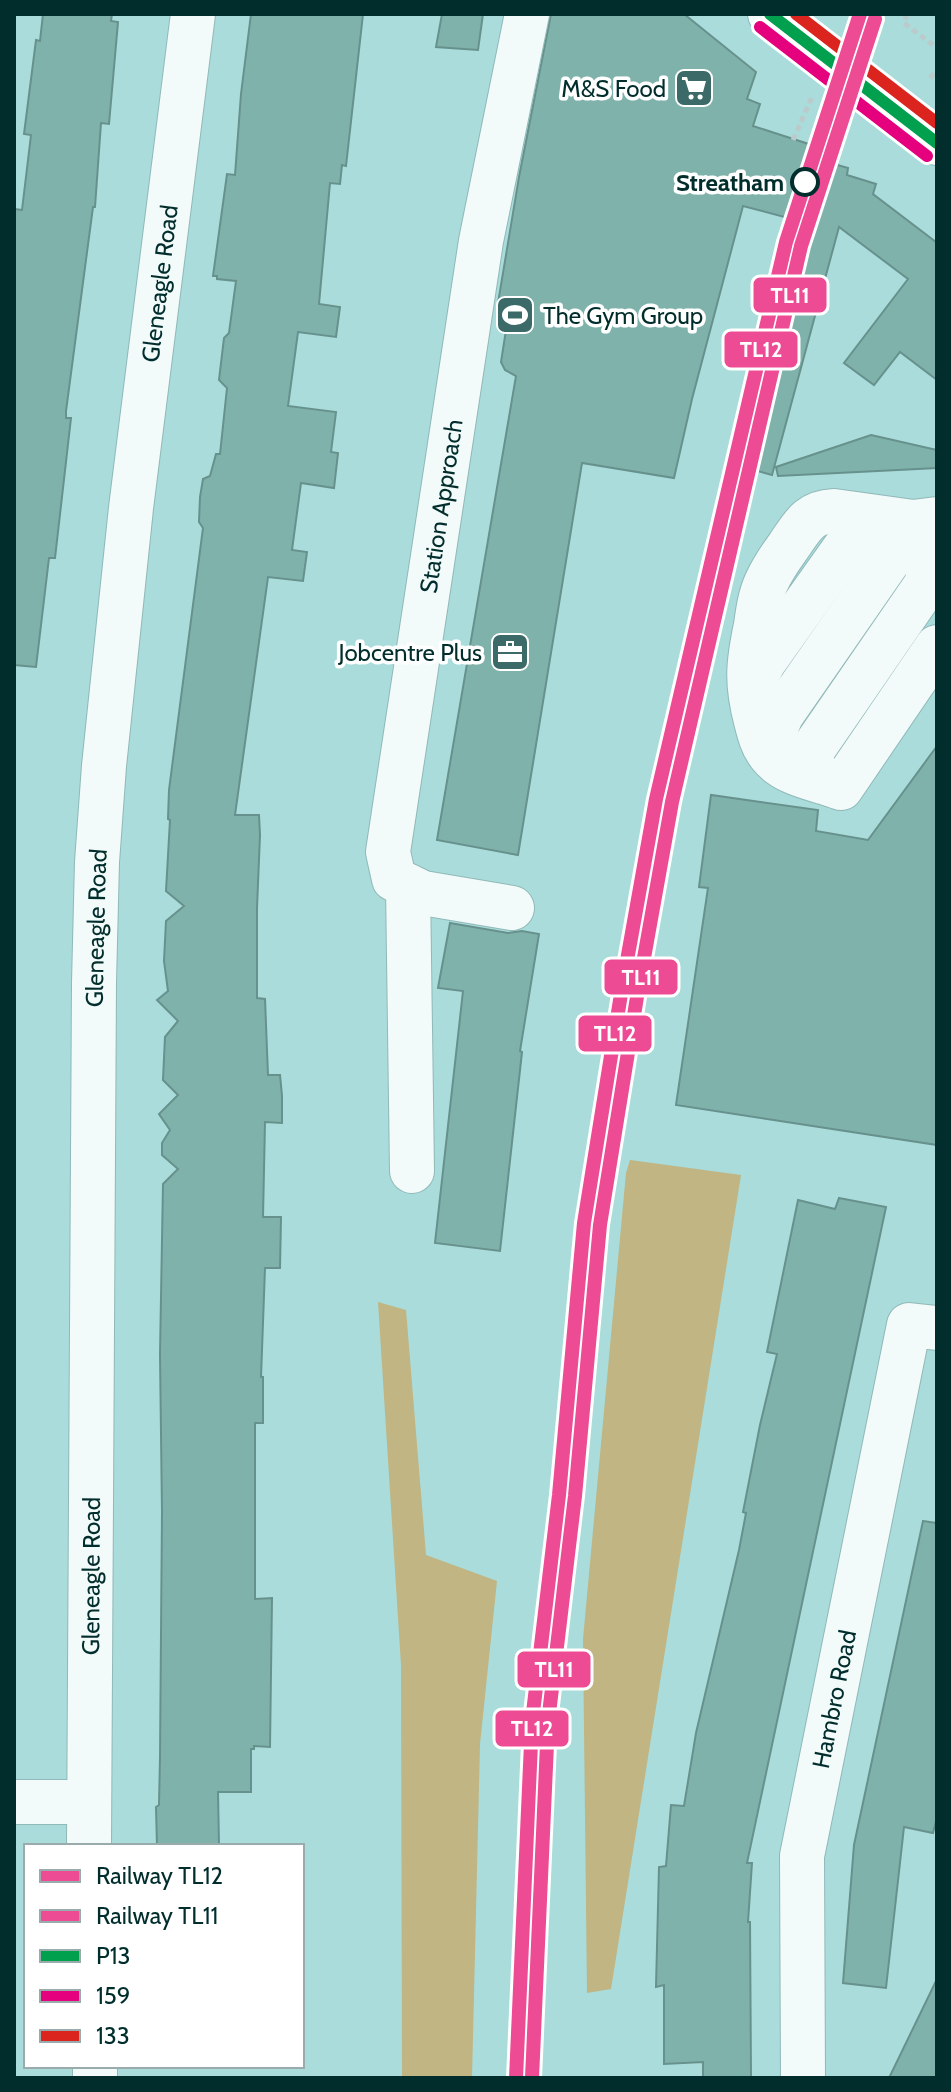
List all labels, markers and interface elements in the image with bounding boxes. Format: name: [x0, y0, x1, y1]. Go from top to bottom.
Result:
supermarket icon: M&S Food: [673, 67, 715, 109]
place label: M&S Food: [561, 74, 666, 103]
place label: Streatham: [676, 168, 784, 197]
marker: Streatham: [791, 168, 819, 196]
street label: Gleneagle Road: [135, 203, 183, 364]
line badge: TL11: [752, 276, 828, 314]
text: TL11: [770, 282, 810, 309]
sports icon: The Gym Group: [494, 294, 536, 336]
place label: The Gym Group: [543, 301, 703, 330]
line badge: TL12: [723, 330, 799, 369]
text: TL12: [740, 336, 782, 363]
street label: Station Approach: [413, 417, 468, 595]
office icon: Jobcentre Plus: [489, 631, 531, 673]
place label: Jobcentre Plus: [338, 638, 482, 667]
street label: Gleneagle Road: [79, 848, 112, 1007]
line badge: TL11: [603, 958, 679, 996]
text: TL11: [621, 964, 661, 991]
line badge: TL12: [577, 1014, 653, 1053]
text: TL12: [594, 1020, 636, 1047]
street label: Gleneagle Road: [76, 1497, 106, 1655]
street label: Hambro Road: [806, 1627, 862, 1771]
line badge: TL11: [516, 1650, 592, 1689]
text: TL11: [534, 1656, 574, 1683]
line badge: TL12: [494, 1709, 570, 1748]
text: TL12: [511, 1715, 553, 1742]
legend: [24, 1844, 304, 2068]
text: Railway TL12: [96, 1861, 223, 1890]
text: Railway TL11: [96, 1901, 218, 1930]
text: P13: [96, 1941, 131, 1970]
text: 159: [96, 1981, 130, 2010]
text: 133: [96, 2021, 130, 2050]

